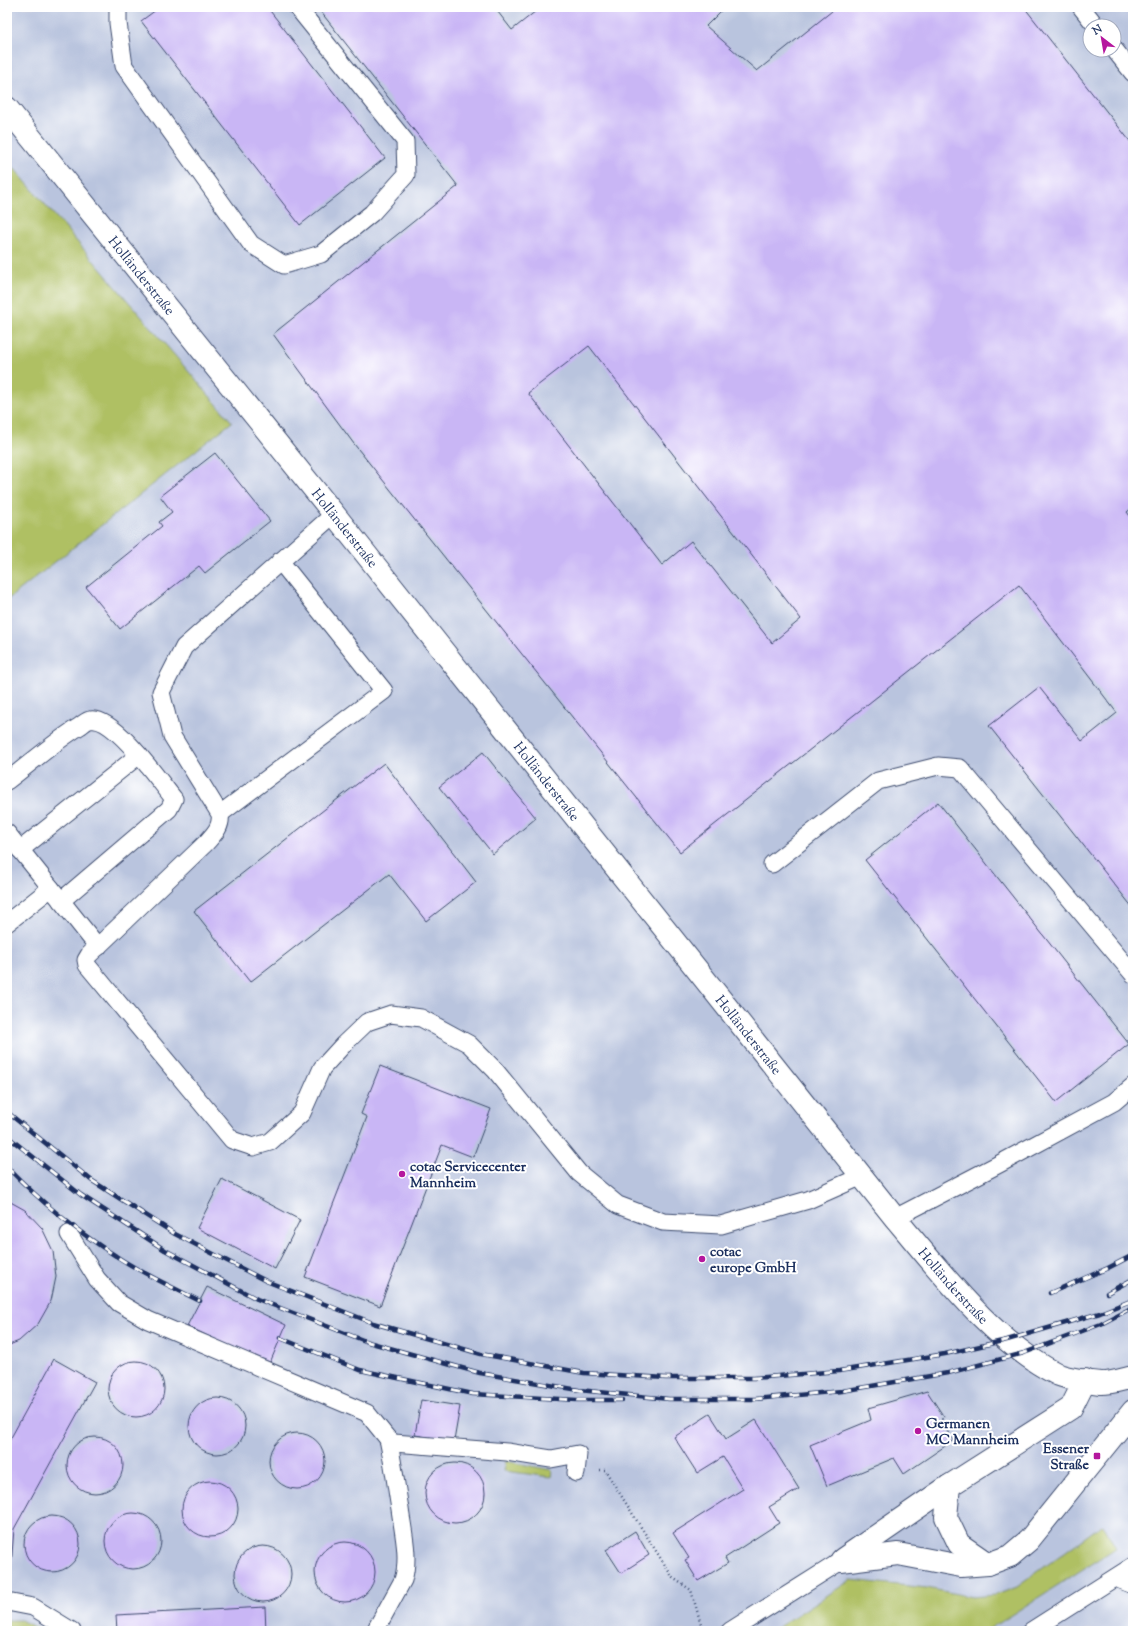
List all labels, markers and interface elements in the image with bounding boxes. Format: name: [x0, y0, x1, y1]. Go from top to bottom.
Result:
north arrow: [1082, 18, 1122, 58]
text: N: [1089, 21, 1105, 40]
street label: Holländerstraße: [102, 233, 178, 321]
street label: Holländerstraße: [305, 485, 381, 573]
street label: Holländerstraße: [507, 738, 583, 826]
street label: Holländerstraße: [709, 992, 785, 1080]
place label: cotac Servicecenter Mannheim: [410, 1158, 527, 1194]
marker: cotac Servicecenter Mannheim: [397, 1169, 407, 1179]
place label: cotac europe GmbH: [710, 1243, 797, 1279]
street label: Holländerstraße: [912, 1244, 992, 1330]
marker: cotac europe GmbH: [697, 1254, 707, 1264]
place label: Germanen MC Mannheim: [926, 1415, 1019, 1451]
marker: Germanen MC Mannheim: [913, 1426, 923, 1436]
place label: Essener Straße: [1043, 1440, 1090, 1476]
marker: Essener Straße: [1092, 1451, 1102, 1461]

